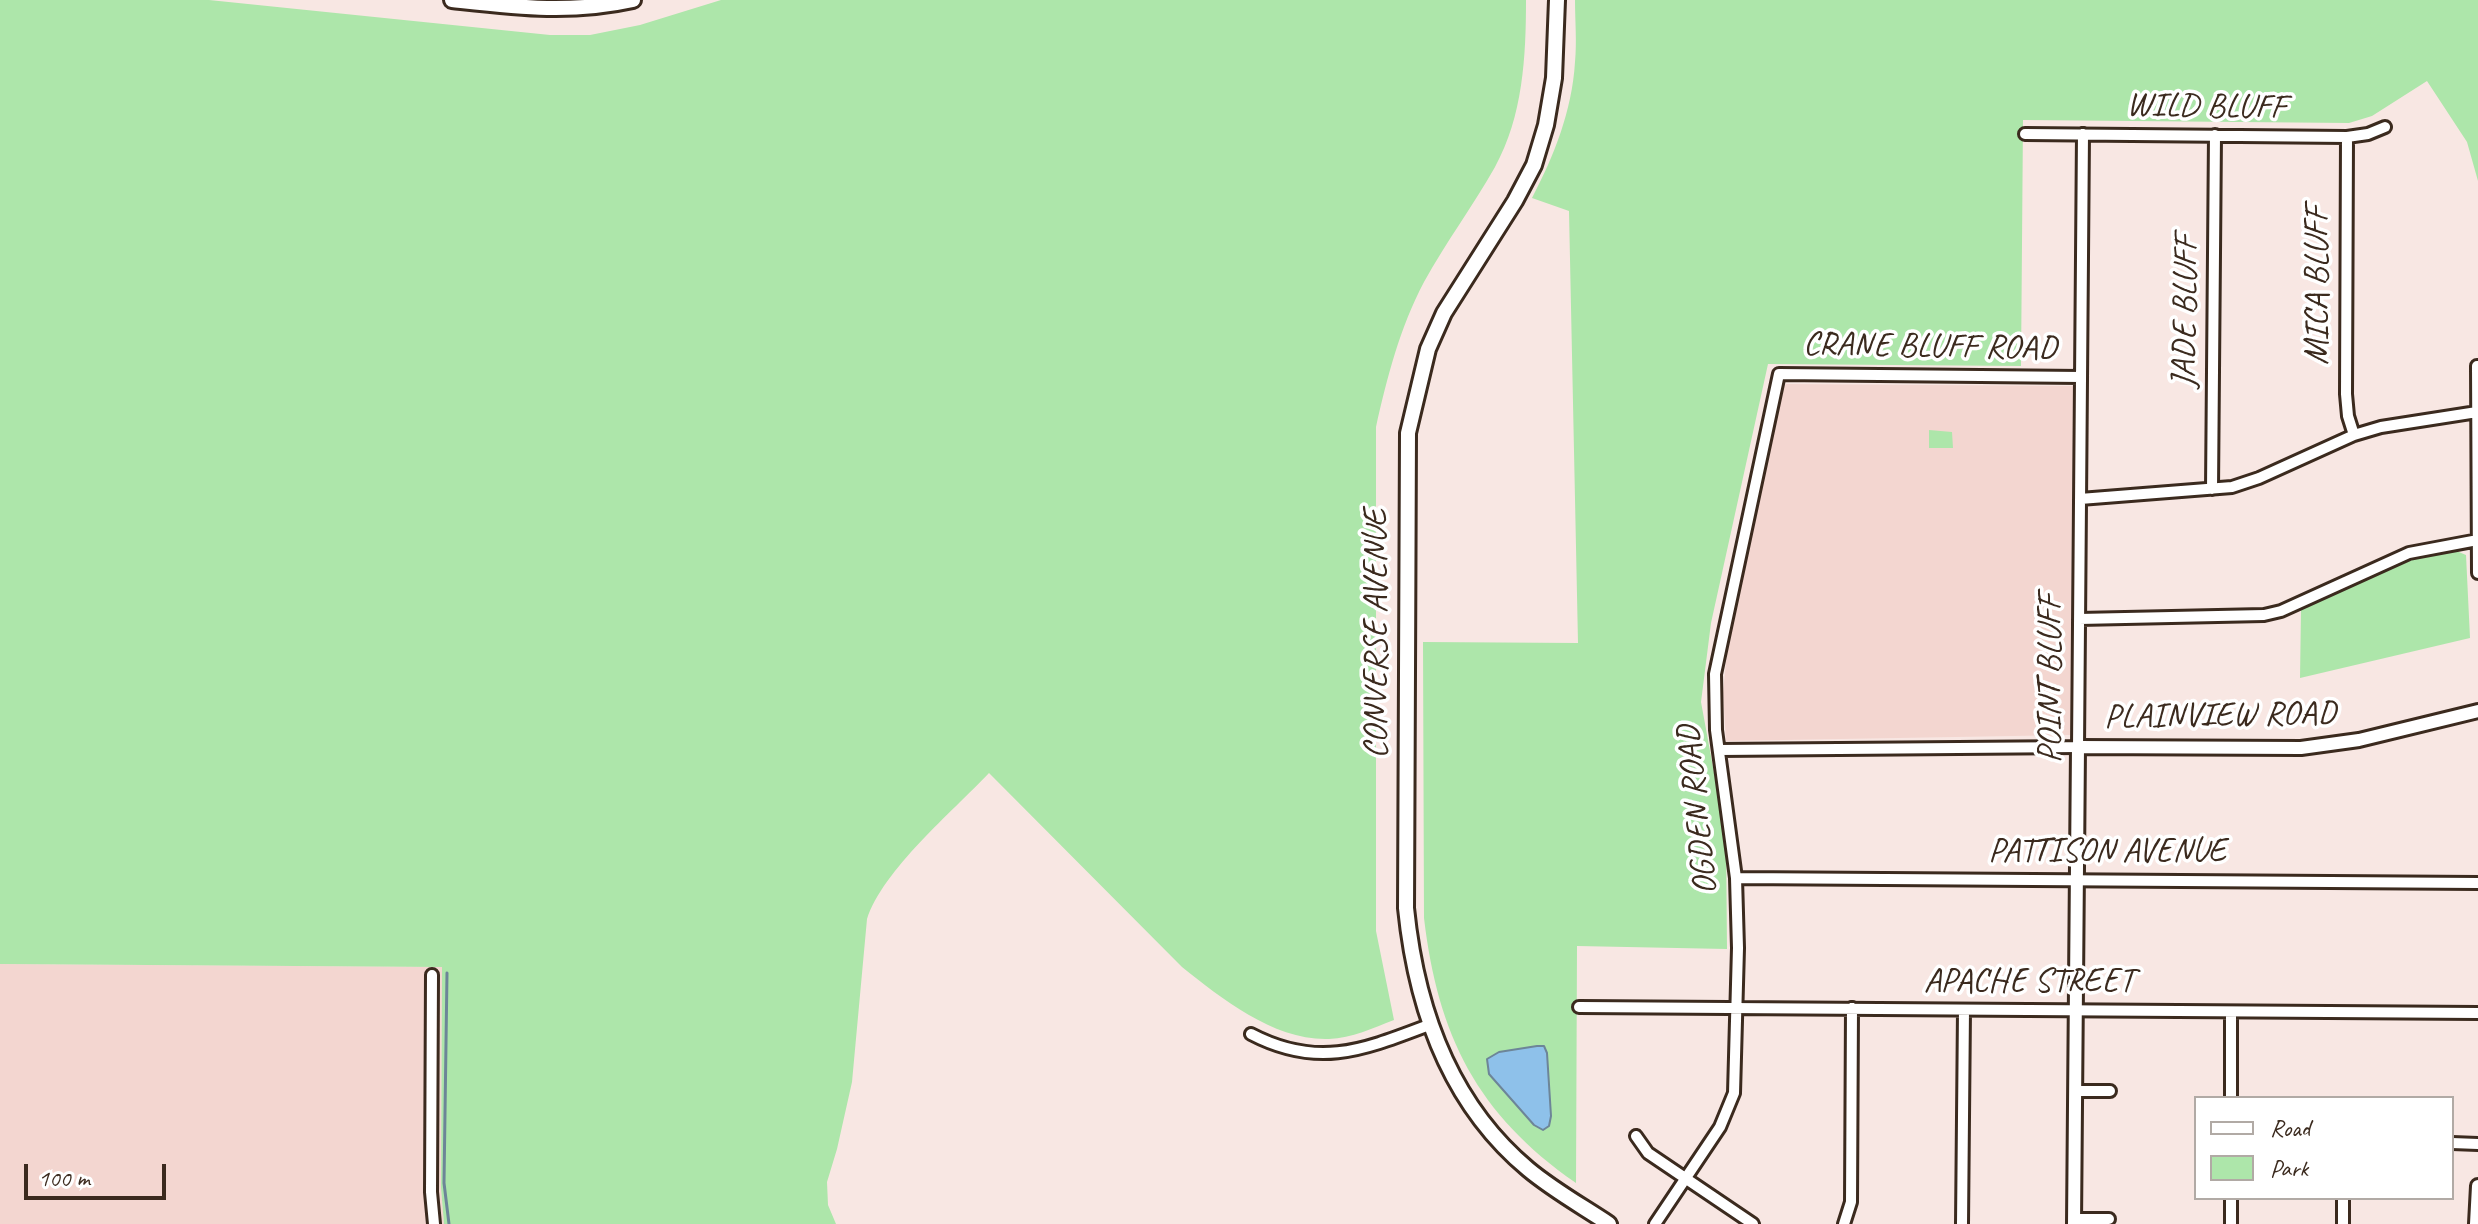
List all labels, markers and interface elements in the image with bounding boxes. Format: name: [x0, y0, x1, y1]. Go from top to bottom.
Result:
street label: WILD BLUFF: [2126, 85, 2286, 129]
street label: MICA BLUFF: [2298, 207, 2338, 365]
street label: JADE BLUFF: [2164, 236, 2208, 388]
street label: CRANE BLUFF ROAD: [1803, 324, 2057, 370]
street label: CONVERSE AVENUE: [1357, 509, 1397, 759]
street label: POINT BLUFF: [2031, 595, 2071, 763]
street label: PLAINVIEW ROAD: [2104, 694, 2336, 738]
street label: OGDEN ROAD: [1669, 723, 1727, 897]
street label: PATTISON AVENUE: [1988, 832, 2226, 872]
street label: APACHE STREET: [1924, 962, 2134, 1002]
legend: [2194, 1096, 2454, 1200]
text: Road: [2270, 1113, 2310, 1143]
scale bar: [28, 1148, 170, 1198]
text: Park: [2270, 1153, 2308, 1183]
text: 100 m: [38, 1163, 90, 1193]

